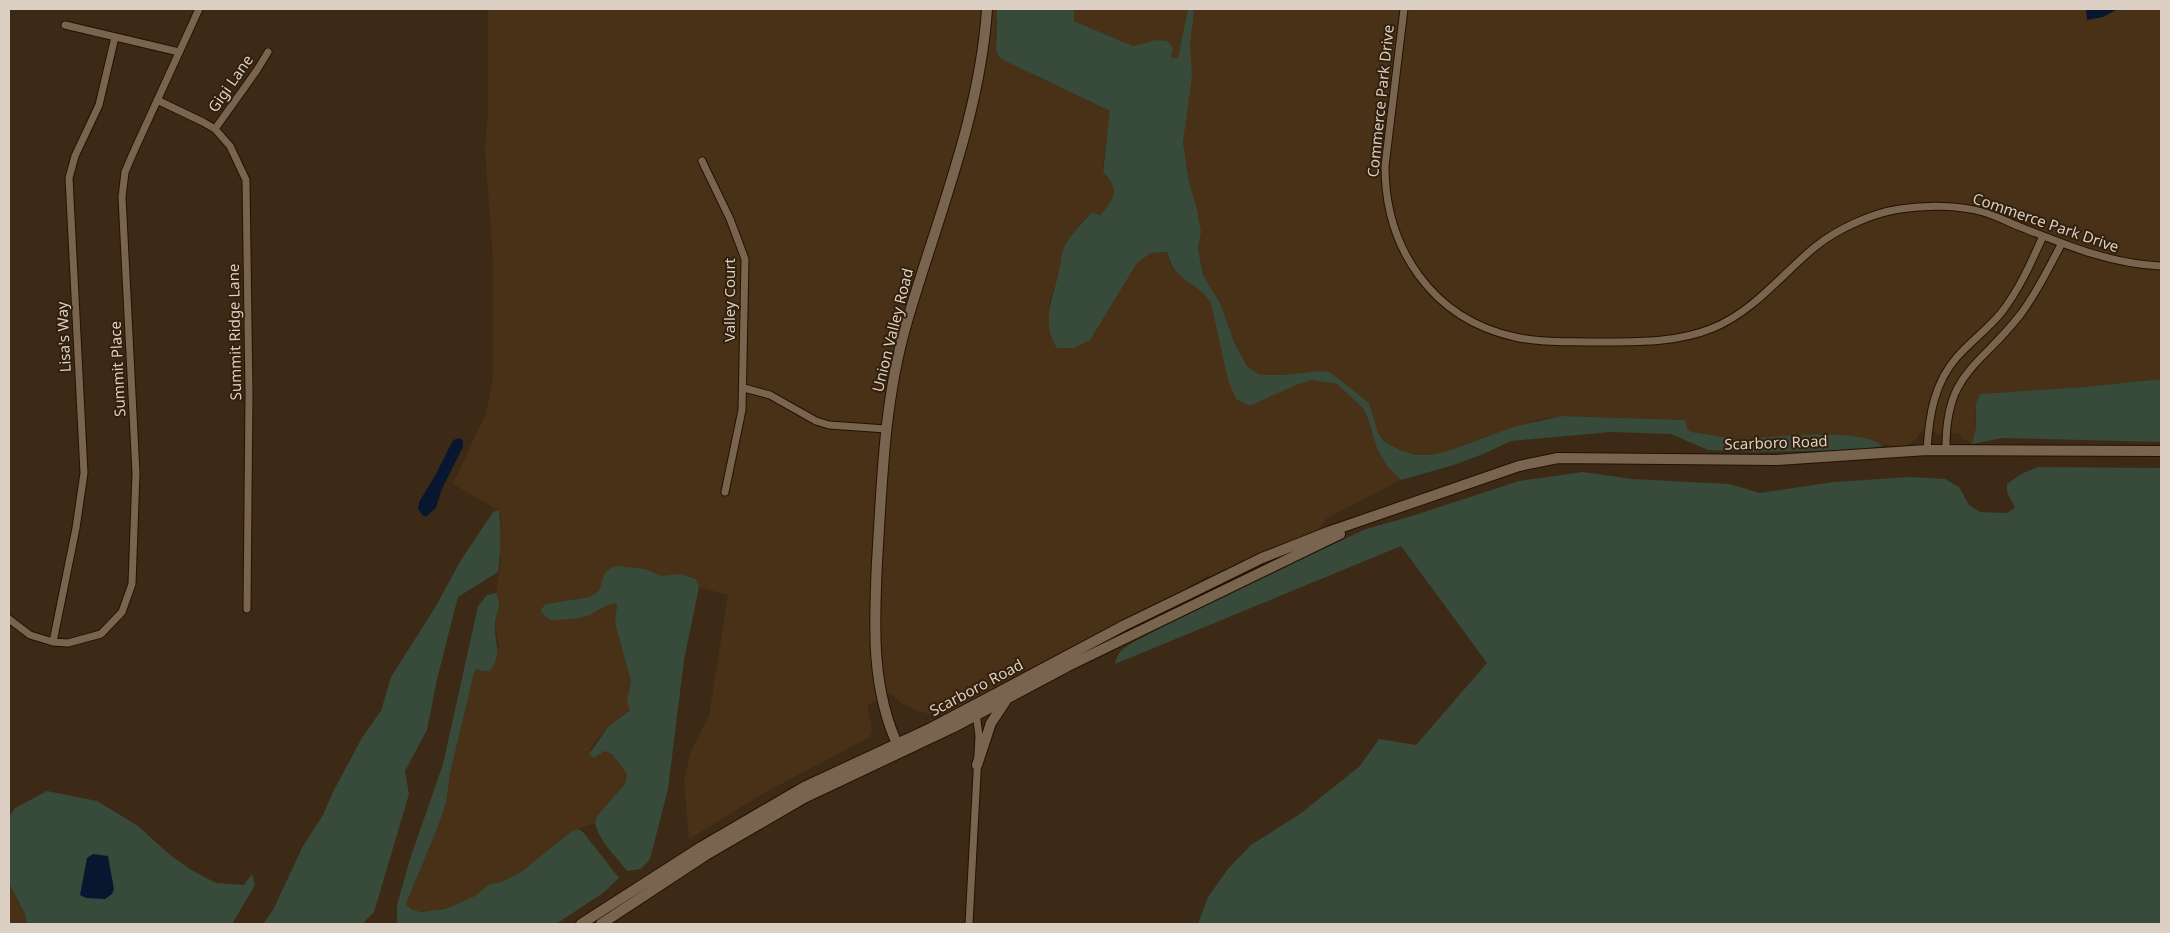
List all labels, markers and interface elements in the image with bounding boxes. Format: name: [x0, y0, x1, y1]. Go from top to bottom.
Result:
street label: Commerce Park Drive: [1362, 24, 1398, 178]
street label: Gigi Lane: [203, 50, 257, 116]
street label: Commerce Park Drive: [1970, 188, 2122, 256]
street label: Valley Court: [719, 257, 739, 342]
street label: Summit Ridge Lane: [223, 263, 245, 401]
street label: Union Valley Road: [867, 266, 917, 394]
street label: Lisa's Way: [51, 301, 75, 373]
street label: Summit Place: [105, 321, 129, 417]
street label: Scarboro Road: [1724, 430, 1828, 454]
street label: Scarboro Road: [926, 654, 1026, 720]

